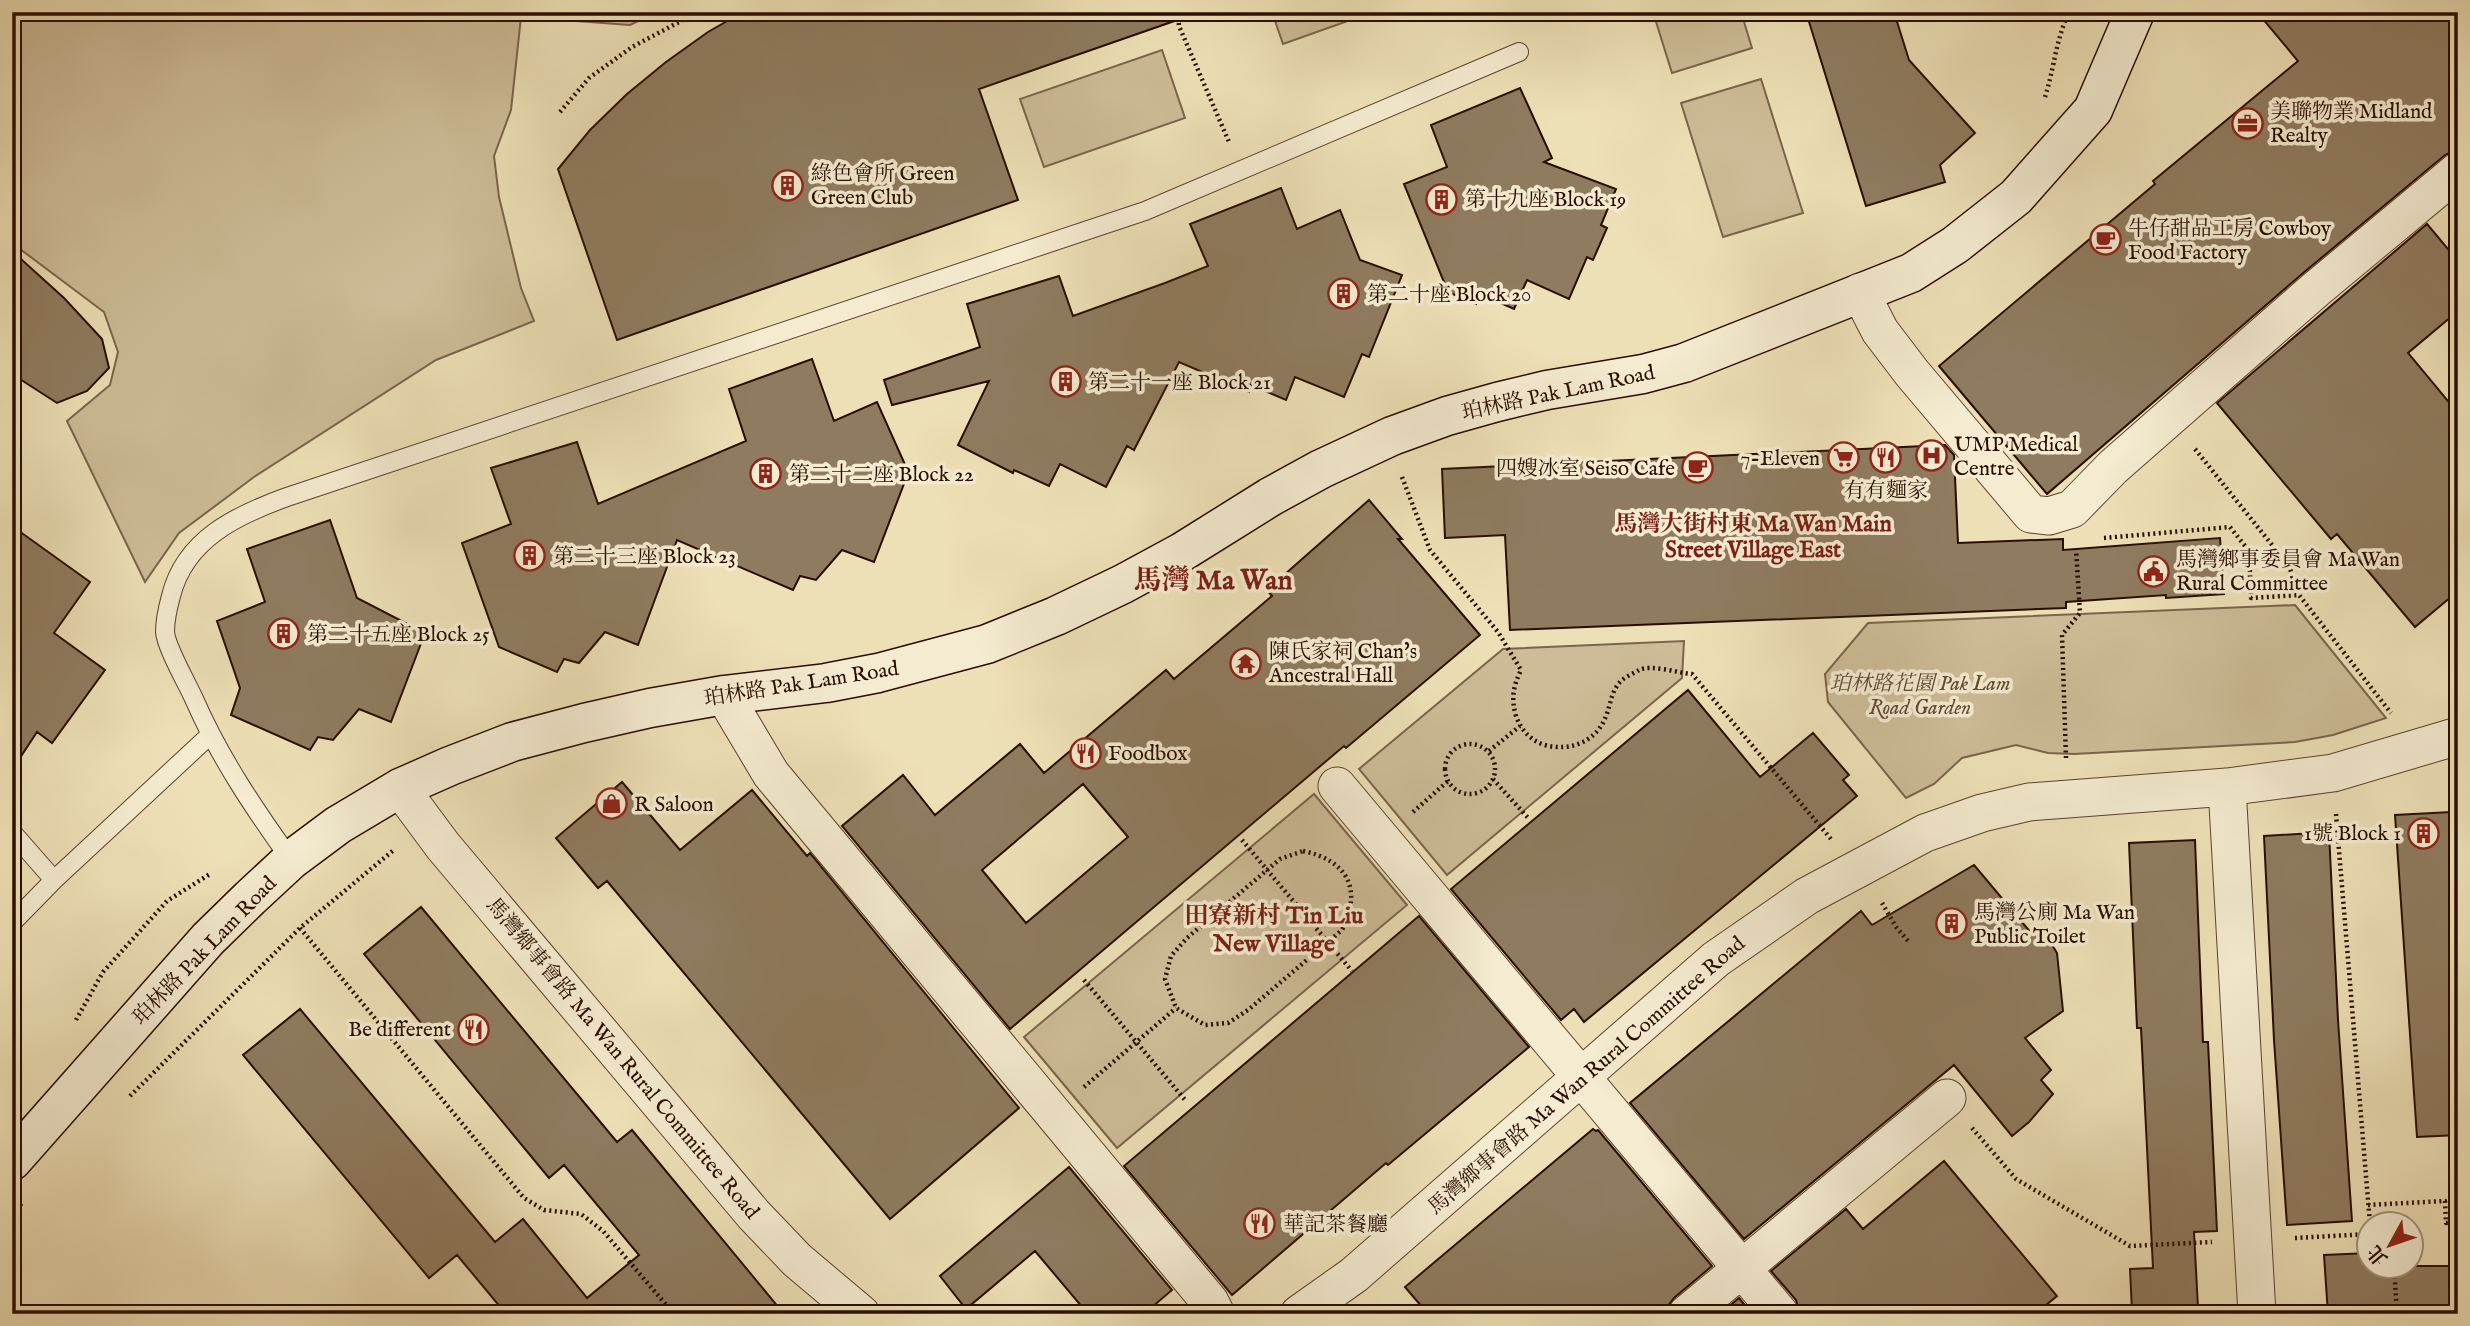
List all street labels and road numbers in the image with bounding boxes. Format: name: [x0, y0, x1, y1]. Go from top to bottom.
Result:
street label: 珀林路 Pak Lam Road: [1459, 360, 1658, 427]
street label: 珀林路 Pak Lam Road: [702, 656, 901, 713]
street label: 珀林路 Pak Lam Road: [127, 870, 284, 1031]
street label: 馬灣鄉事會路 Ma Wan Rural Committee Road: [479, 893, 765, 1226]
street label: 馬灣鄉事會路 Ma Wan Rural Committee Road: [1423, 930, 1752, 1221]

